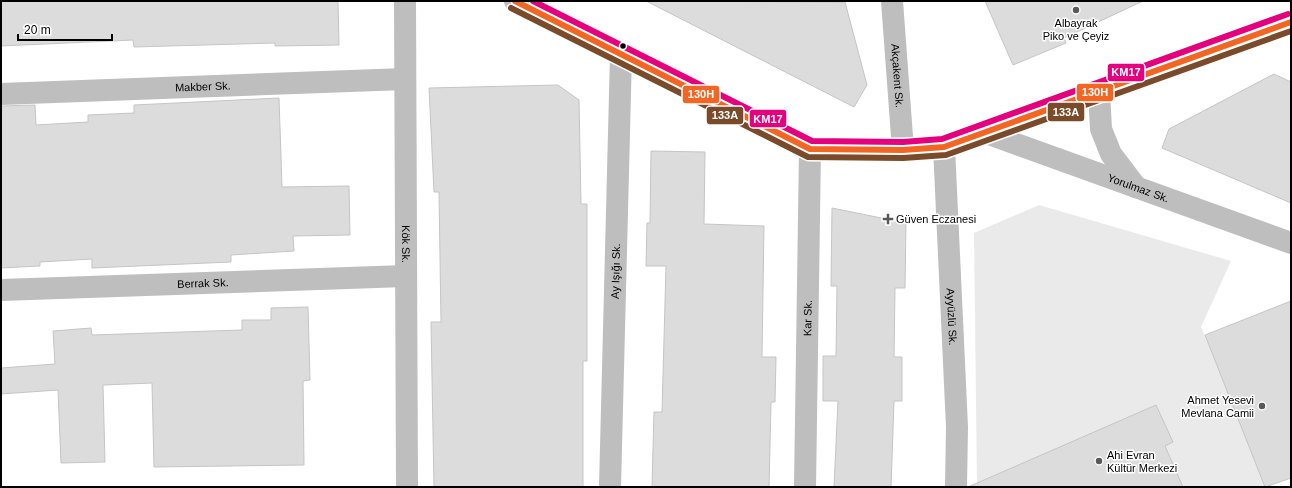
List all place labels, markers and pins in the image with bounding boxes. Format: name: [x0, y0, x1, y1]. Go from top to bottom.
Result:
marker: Albayrak Piko ve Çeyiz: [1071, 5, 1081, 15]
place label: Albayrak Piko ve Çeyiz: [1043, 17, 1109, 42]
unlabelled marker: [618, 41, 628, 51]
place label: Güven Eczanesi: [896, 213, 976, 225]
marker: Güven Eczanesi: [883, 214, 893, 224]
place label: Ahmet Yesevi Mevlana Camii: [1181, 394, 1254, 419]
marker: Ahmet Yesevi Mevlana Camii: [1257, 401, 1267, 411]
place label: Ahi Evran Kültür Merkezi: [1107, 449, 1177, 474]
marker: Ahi Evran Kültür Merkezi: [1094, 456, 1104, 466]

